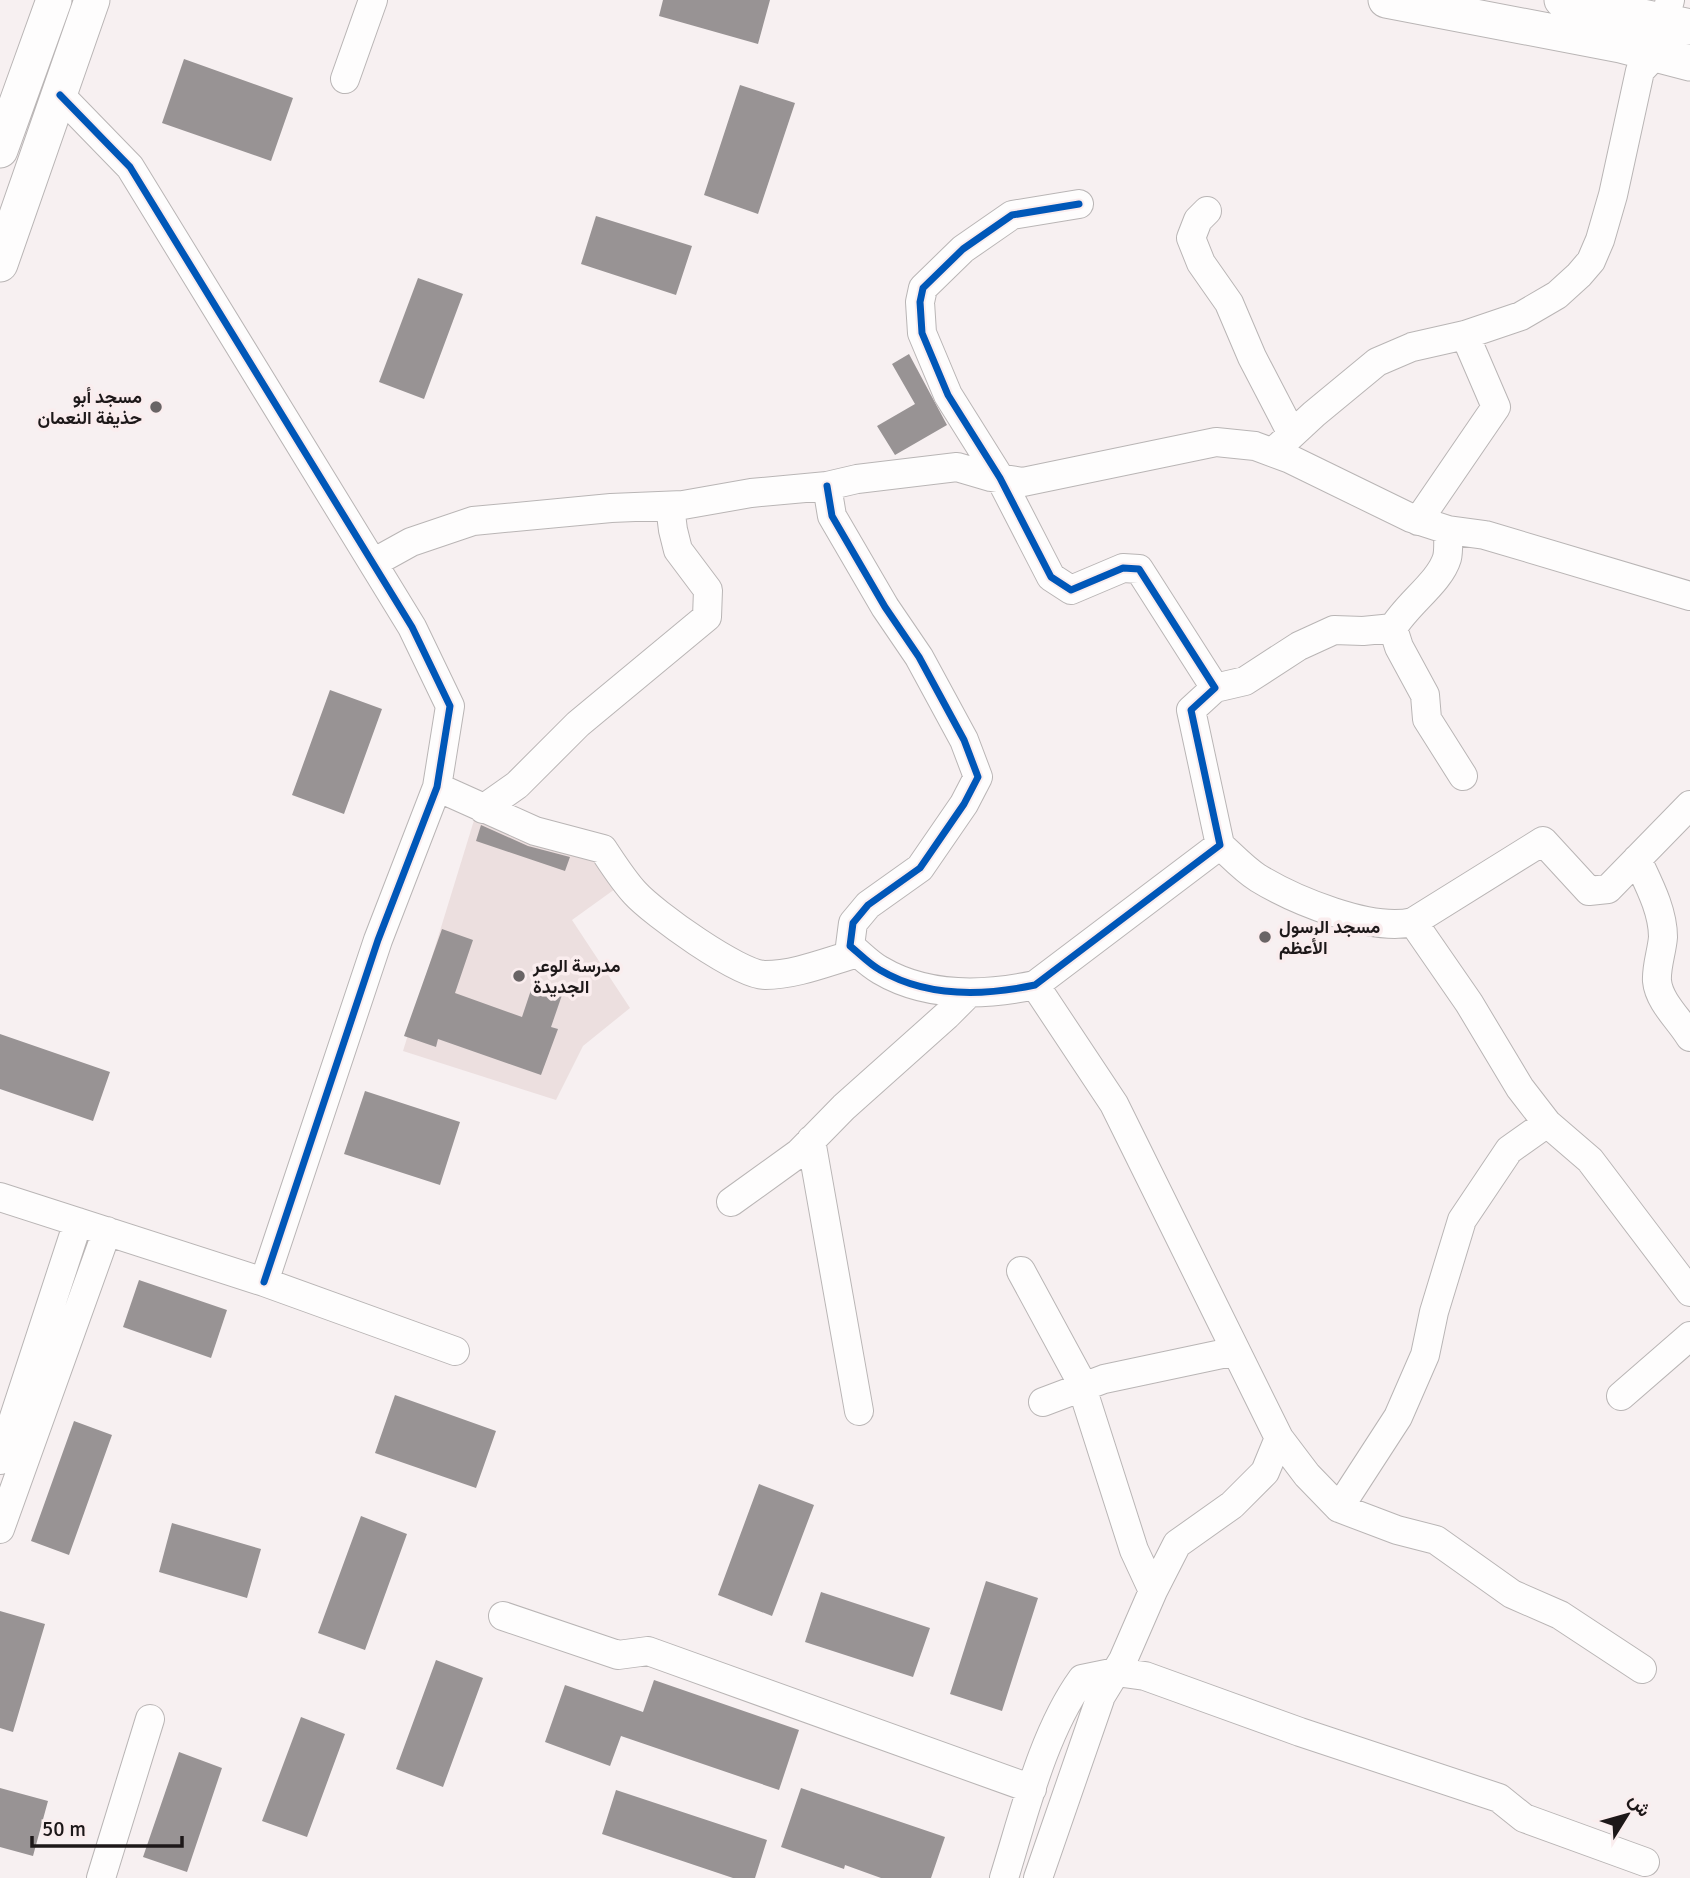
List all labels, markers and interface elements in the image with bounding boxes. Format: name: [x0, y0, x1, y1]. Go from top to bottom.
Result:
place label: مسجد أبو حذيفة النعمان: [37, 386, 142, 429]
marker: مسجد أبو حذيفة النعمان: [148, 399, 164, 415]
place label: مسجد الرسول الأعظم: [1279, 916, 1380, 960]
marker: مسجد الرسول الأعظم: [1257, 929, 1273, 945]
place label: مدرسة الوعر الجديدة: [532, 955, 621, 998]
marker: مدرسة الوعر الجديدة: [511, 968, 527, 984]
north arrow: [1592, 1780, 1662, 1850]
text: ش: [1623, 1789, 1656, 1822]
scale bar: [32, 1804, 182, 1848]
text: 50 m: [42, 1816, 86, 1842]

